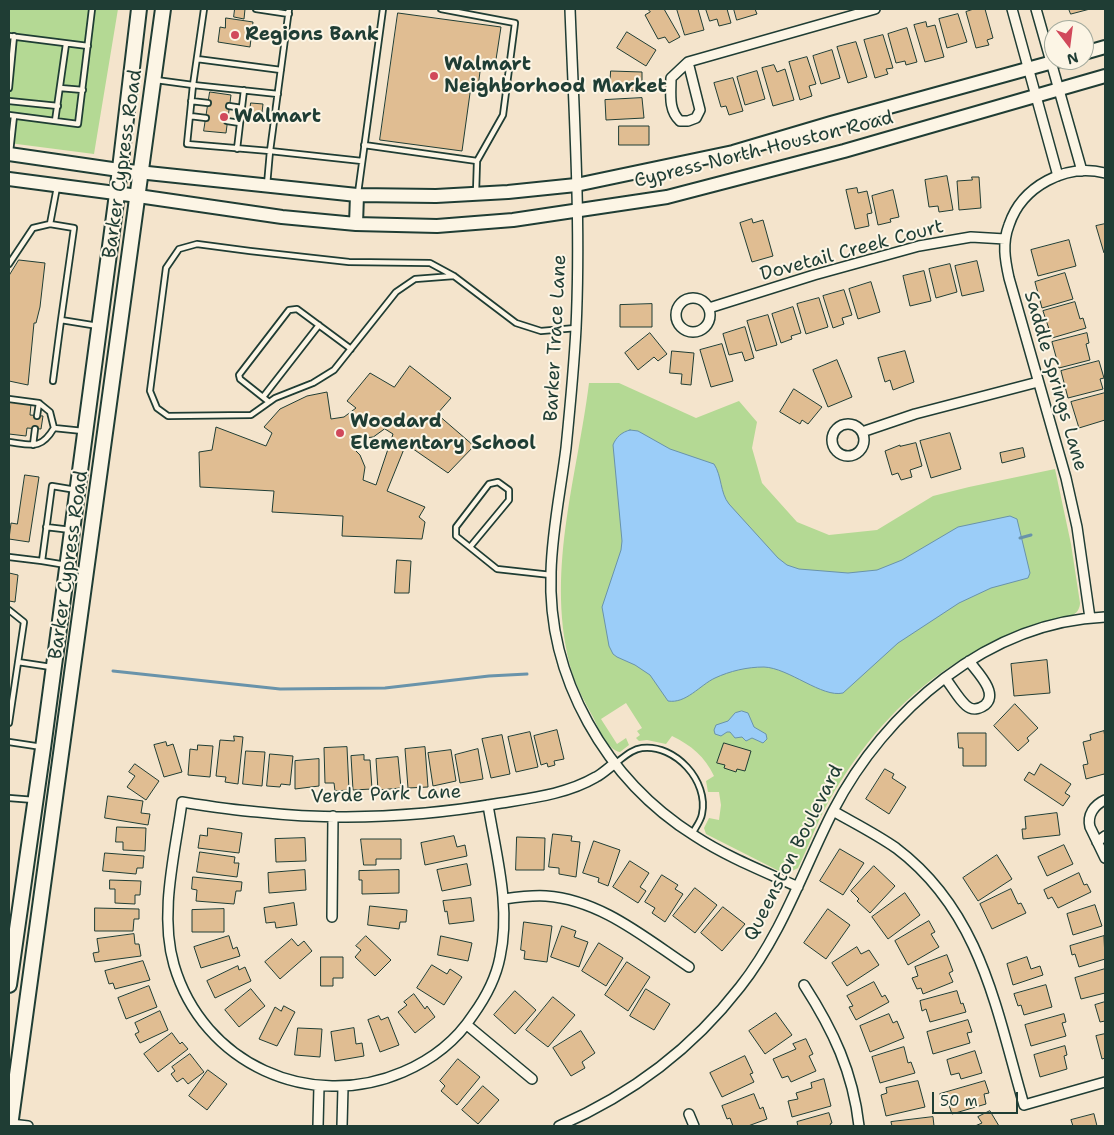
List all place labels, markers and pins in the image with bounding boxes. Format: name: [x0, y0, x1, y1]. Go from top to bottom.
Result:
place label: Regions Bank: [245, 24, 379, 46]
marker: Regions Bank: [229, 29, 241, 41]
place label: Walmart Neighborhood Market: [444, 54, 667, 98]
marker: Walmart Neighborhood Market: [428, 70, 440, 82]
place label: Walmart: [234, 106, 321, 128]
marker: Walmart: [218, 111, 230, 123]
place label: Woodard Elementary School: [350, 411, 536, 455]
marker: Woodard Elementary School: [334, 427, 346, 439]

